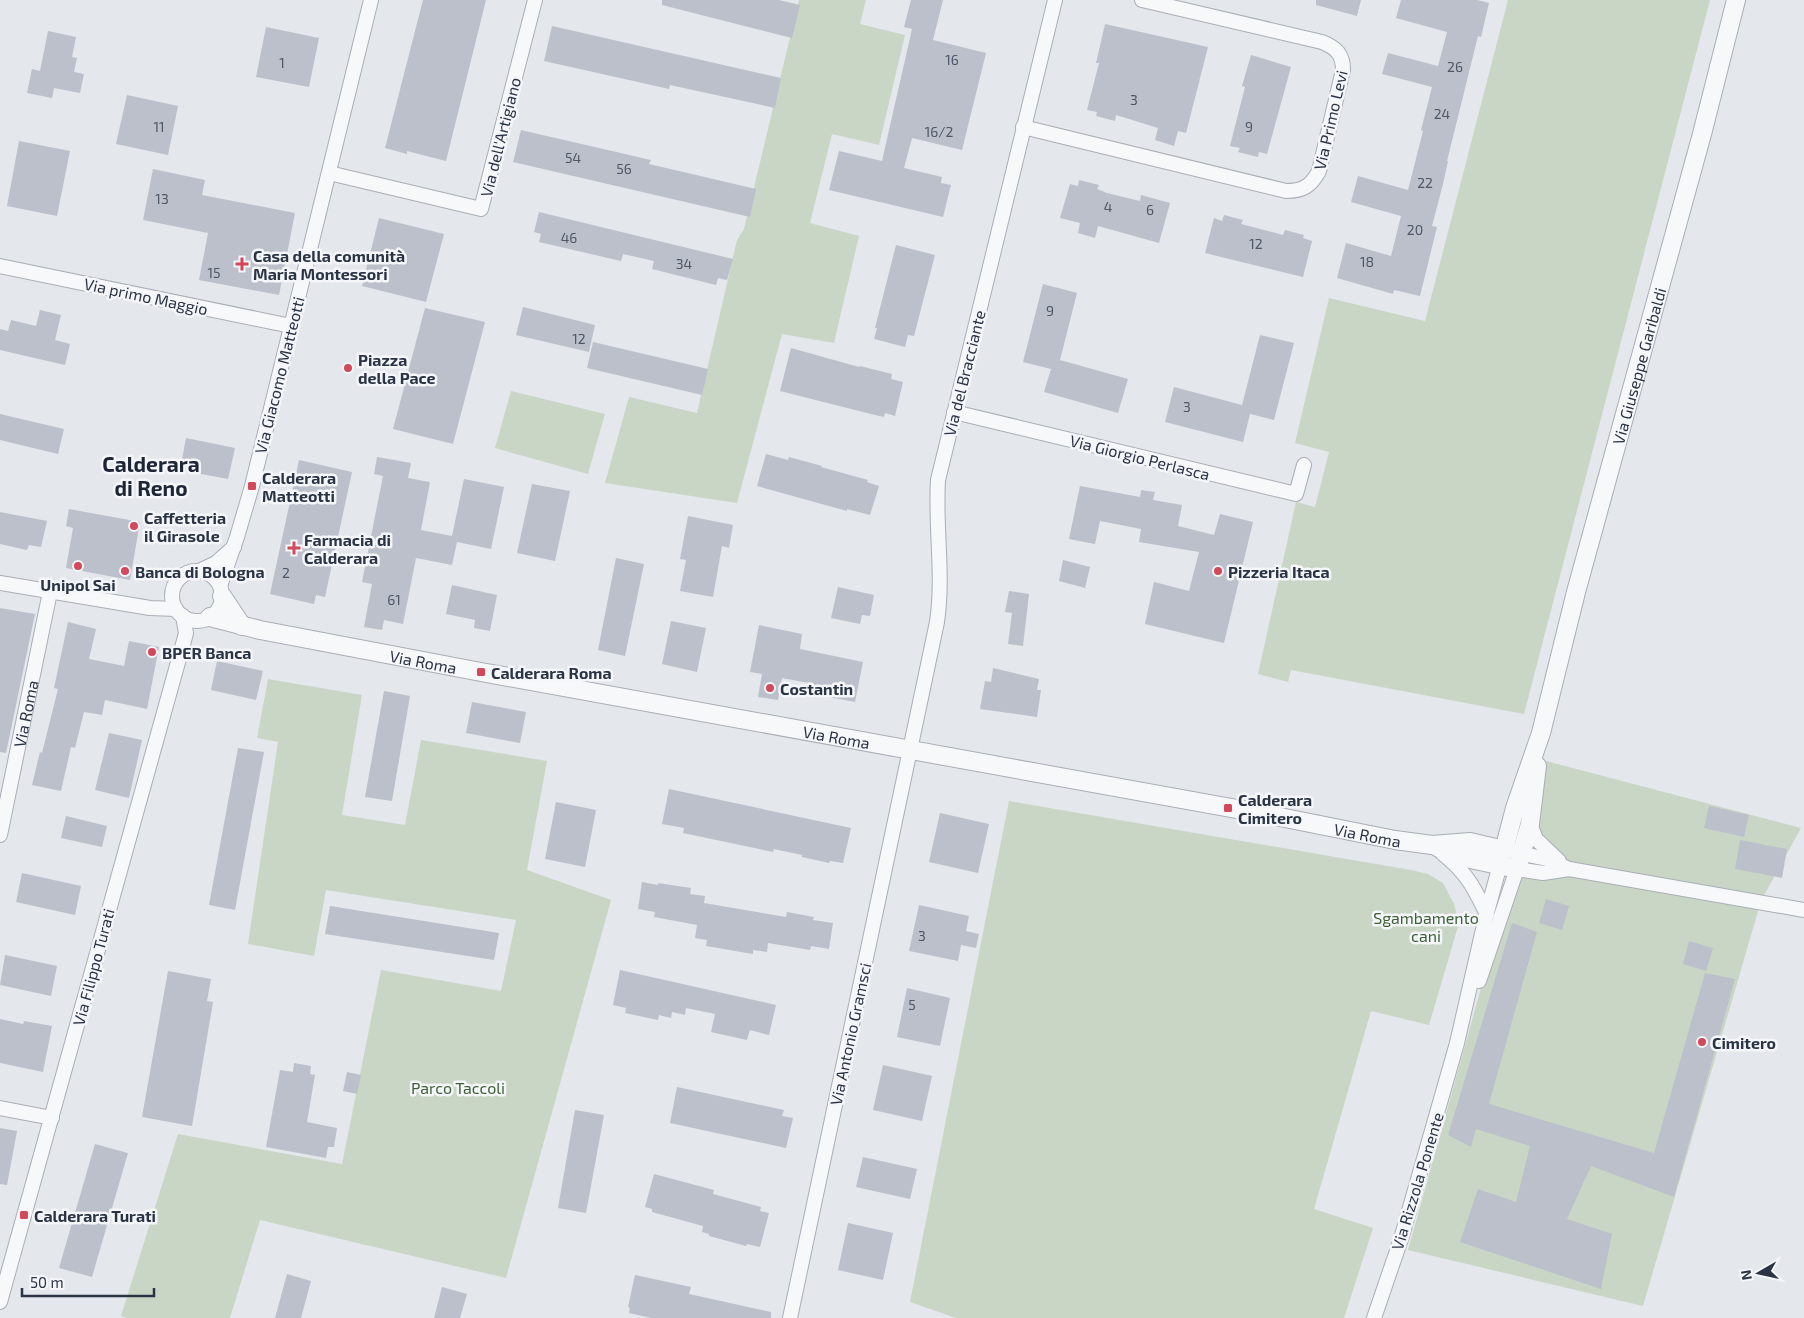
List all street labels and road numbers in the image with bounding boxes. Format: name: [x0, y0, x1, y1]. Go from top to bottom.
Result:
street label: Via Primo Levi: [1309, 68, 1351, 172]
street label: Via dell'Artigiano: [476, 75, 524, 199]
street label: Via primo Maggio: [82, 274, 210, 318]
street label: Via Giuseppe Garibaldi: [1608, 285, 1669, 446]
street label: Via Giacomo Matteotti: [250, 295, 308, 455]
street label: Via del Bracciante: [939, 308, 989, 438]
street label: Via Giorgio Perlasca: [1068, 430, 1212, 484]
street label: Via Roma: [388, 645, 459, 677]
street label: Via Roma: [9, 678, 41, 749]
street label: Via Roma: [802, 721, 872, 752]
street label: Via Roma: [1332, 819, 1402, 850]
street label: Via Filippo Turati: [68, 906, 118, 1028]
street label: Via Antonio Gramsci: [826, 961, 874, 1107]
street label: Via Rizzola Ponente: [1387, 1110, 1447, 1252]

